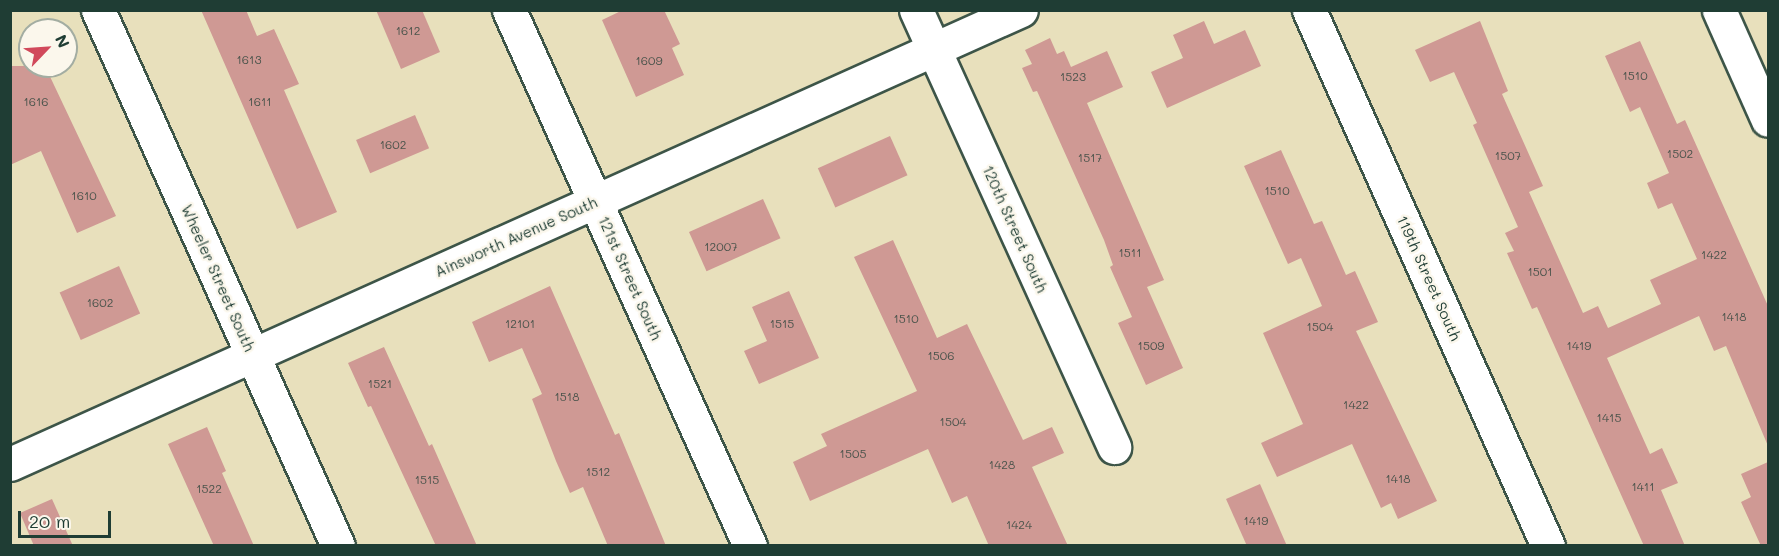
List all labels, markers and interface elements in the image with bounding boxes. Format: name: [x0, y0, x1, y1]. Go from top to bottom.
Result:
north arrow: [18, 18, 78, 78]
house number: 1612: [396, 24, 420, 38]
text: N: [51, 31, 75, 51]
house number: 1613: [236, 53, 262, 67]
house number: 1609: [635, 54, 663, 68]
house number: 1510: [1622, 69, 1648, 83]
house number: 1523: [1060, 70, 1086, 84]
house number: 1616: [23, 95, 49, 109]
house number: 1611: [248, 95, 272, 109]
house number: 1602: [380, 138, 406, 152]
house number: 1502: [1667, 147, 1693, 161]
house number: 1507: [1495, 149, 1521, 163]
house number: 1517: [1078, 151, 1102, 165]
street label: 120th Street South: [979, 163, 1051, 295]
house number: 1510: [1264, 184, 1290, 198]
house number: 1610: [71, 189, 97, 203]
street label: Ainsworth Avenue South: [432, 193, 600, 281]
street label: Wheeler Street South: [177, 202, 259, 354]
street label: 121st Street South: [595, 213, 665, 343]
street label: 119th Street South: [1393, 213, 1465, 343]
house number: 12007: [704, 240, 738, 254]
house number: 1511: [1118, 246, 1142, 260]
house number: 1422: [1701, 248, 1727, 262]
house number: 1501: [1527, 265, 1553, 279]
house number: 1602: [87, 296, 113, 310]
house number: 1418: [1721, 310, 1747, 324]
house number: 1510: [893, 312, 919, 326]
house number: 12101: [505, 317, 535, 331]
house number: 1515: [770, 317, 794, 331]
house number: 1504: [1307, 320, 1333, 334]
house number: 1509: [1138, 339, 1164, 353]
house number: 1419: [1567, 339, 1591, 353]
house number: 1506: [927, 349, 955, 363]
house number: 1521: [368, 377, 392, 391]
house number: 1518: [555, 390, 579, 404]
house number: 1422: [1343, 398, 1369, 412]
house number: 1415: [1597, 411, 1621, 425]
house number: 1504: [940, 415, 966, 429]
house number: 1505: [840, 447, 866, 461]
house number: 1428: [989, 458, 1015, 472]
house number: 1512: [586, 465, 610, 479]
house number: 1418: [1385, 472, 1411, 486]
house number: 1515: [415, 473, 439, 487]
house number: 1411: [1631, 480, 1655, 494]
house number: 1522: [196, 482, 222, 496]
scale bar: [21, 499, 114, 537]
text: 20 m: [29, 509, 70, 533]
house number: 1419: [1244, 514, 1268, 528]
house number: 1424: [1006, 518, 1032, 532]

